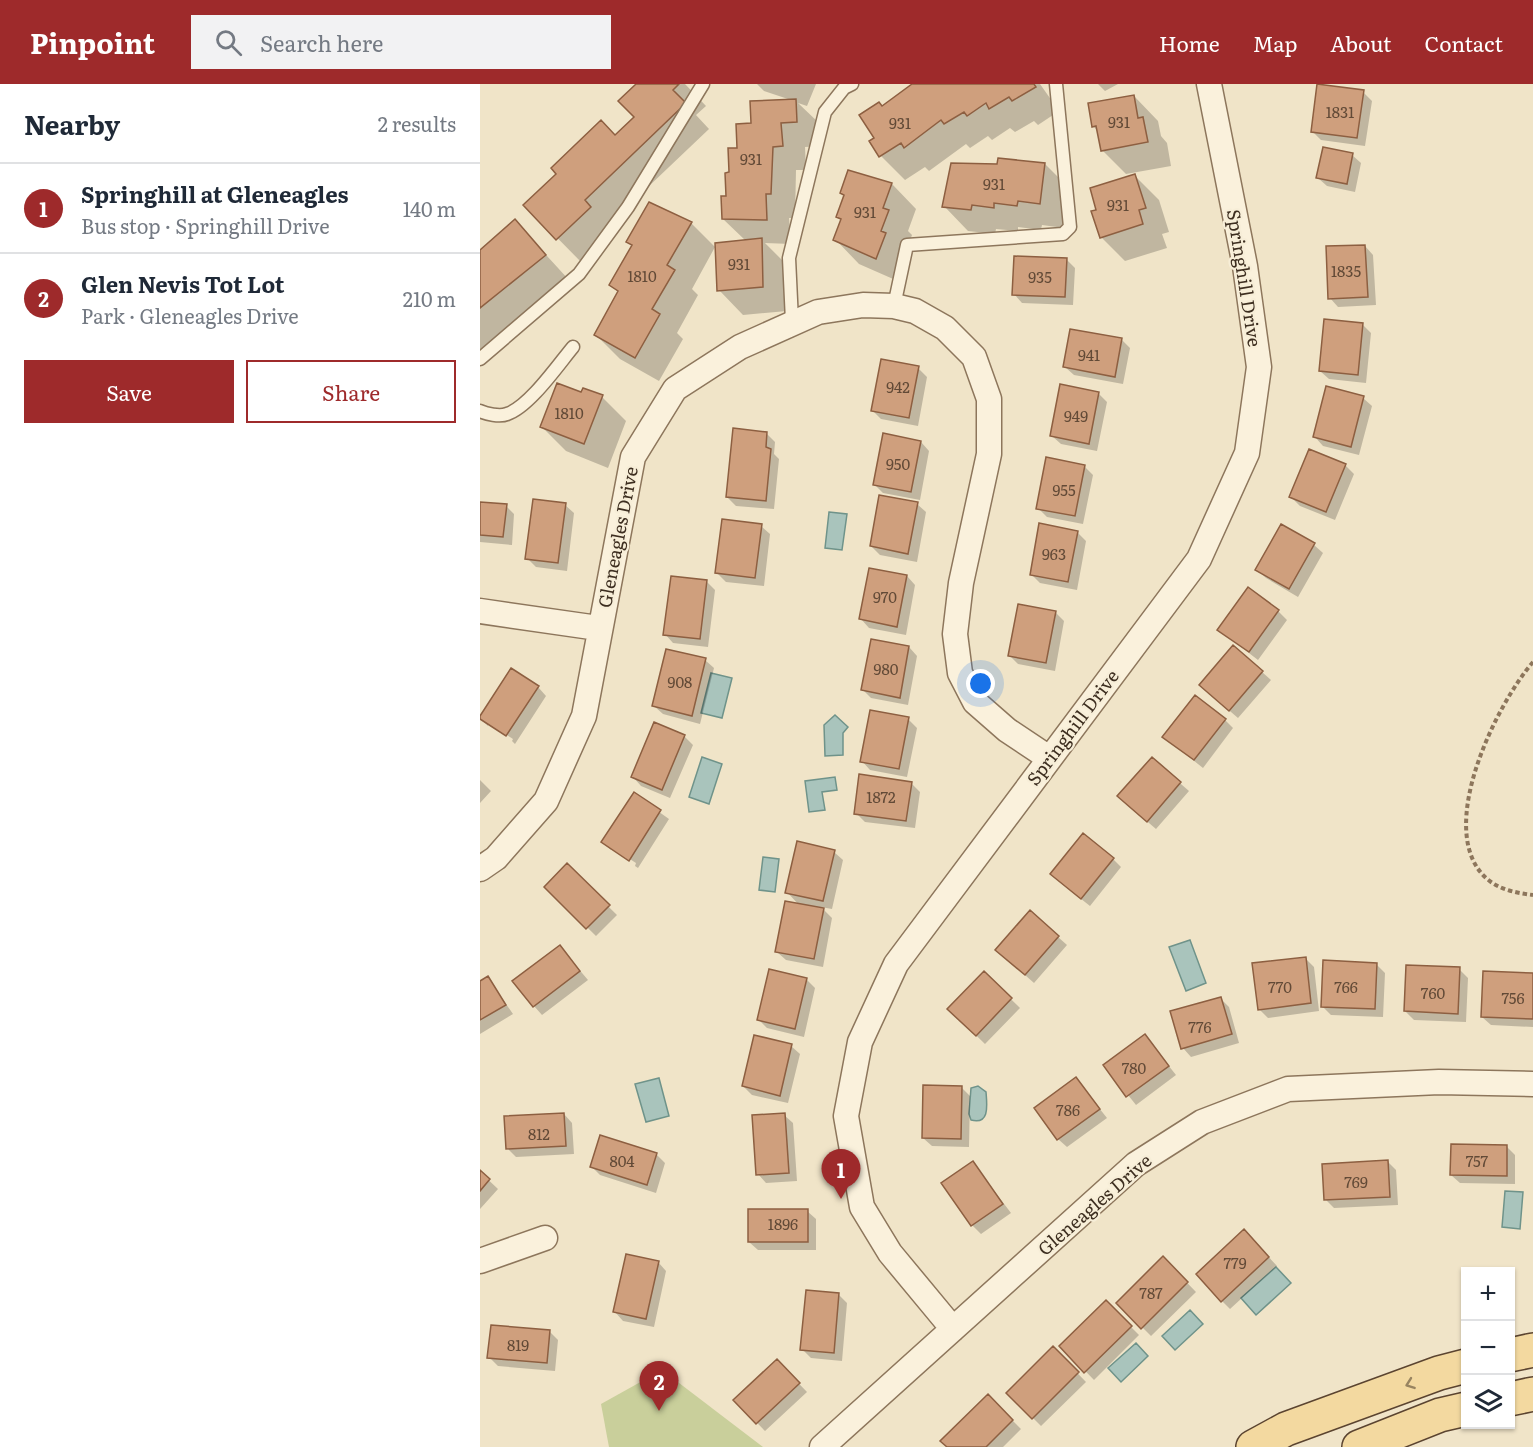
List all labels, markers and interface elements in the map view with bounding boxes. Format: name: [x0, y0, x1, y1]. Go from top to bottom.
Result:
search box: [191, 15, 611, 69]
text: Pinpoint: [30, 21, 155, 63]
icon: search: [212, 26, 245, 59]
text: Search here: [260, 26, 383, 59]
text: Home: [1159, 27, 1220, 58]
text: Map: [1253, 27, 1297, 58]
text: About: [1330, 27, 1392, 58]
text: Contact: [1425, 27, 1503, 58]
house number: 1831: [1326, 100, 1354, 123]
text: Nearby: [24, 104, 120, 143]
text: 2 results: [378, 108, 456, 138]
house number: 931: [1108, 110, 1130, 133]
house number: 931: [889, 111, 911, 134]
house number: 931: [740, 147, 762, 170]
house number: 931: [983, 172, 1005, 195]
text: Springhill at Gleneagles: [81, 177, 349, 210]
text: 1: [39, 193, 48, 223]
text: 140 m: [403, 193, 456, 223]
house number: 931: [1107, 193, 1129, 216]
house number: 931: [854, 200, 876, 223]
street label: Springhill Drive: [1221, 207, 1269, 349]
text: Bus stop · Springhill Drive: [81, 210, 330, 240]
house number: 931: [728, 252, 750, 275]
house number: 1835: [1331, 259, 1361, 282]
house number: 1810: [627, 264, 657, 287]
house number: 935: [1028, 265, 1052, 288]
text: Glen Nevis Tot Lot: [81, 267, 285, 300]
text: 2: [38, 283, 49, 313]
text: 210 m: [403, 283, 456, 313]
text: Park · Gleneagles Drive: [81, 300, 299, 330]
house number: 941: [1078, 343, 1100, 366]
button: Save: [24, 360, 234, 423]
button: Share: [246, 360, 456, 423]
house number: 942: [886, 375, 910, 398]
house number: 1810: [554, 401, 584, 424]
house number: 949: [1064, 404, 1088, 427]
house number: 950: [886, 452, 910, 475]
street label: Gleneagles Drive: [590, 464, 644, 610]
house number: 955: [1052, 478, 1076, 501]
house number: 963: [1042, 542, 1066, 565]
house number: 970: [873, 585, 897, 608]
house number: 980: [874, 657, 899, 680]
street label: Springhill Drive: [1019, 663, 1125, 791]
your location: [966, 669, 995, 698]
house number: 908: [668, 670, 692, 693]
house number: 1872: [866, 785, 896, 808]
house number: 770: [1268, 975, 1292, 998]
house number: 766: [1334, 975, 1358, 998]
house number: 760: [1421, 981, 1445, 1004]
house number: 756: [1502, 986, 1524, 1009]
house number: 776: [1188, 1015, 1212, 1038]
house number: 780: [1122, 1056, 1147, 1079]
house number: 786: [1056, 1098, 1080, 1121]
house number: 812: [528, 1122, 550, 1145]
street label: Gleneagles Drive: [1031, 1147, 1157, 1261]
house number: 804: [609, 1149, 635, 1172]
house number: 757: [1466, 1149, 1489, 1172]
pin: 1: [822, 1150, 860, 1199]
house number: 769: [1344, 1170, 1368, 1193]
house number: 1896: [768, 1212, 798, 1235]
house number: 779: [1223, 1251, 1247, 1274]
map controls: [1461, 1267, 1515, 1429]
button: +: [1461, 1267, 1515, 1321]
house number: 787: [1139, 1281, 1163, 1304]
button: −: [1461, 1321, 1515, 1375]
house number: 819: [507, 1333, 529, 1356]
pin: 2: [640, 1362, 678, 1411]
button: layers: [1461, 1375, 1515, 1429]
one-way arrow: [1405, 1376, 1416, 1389]

